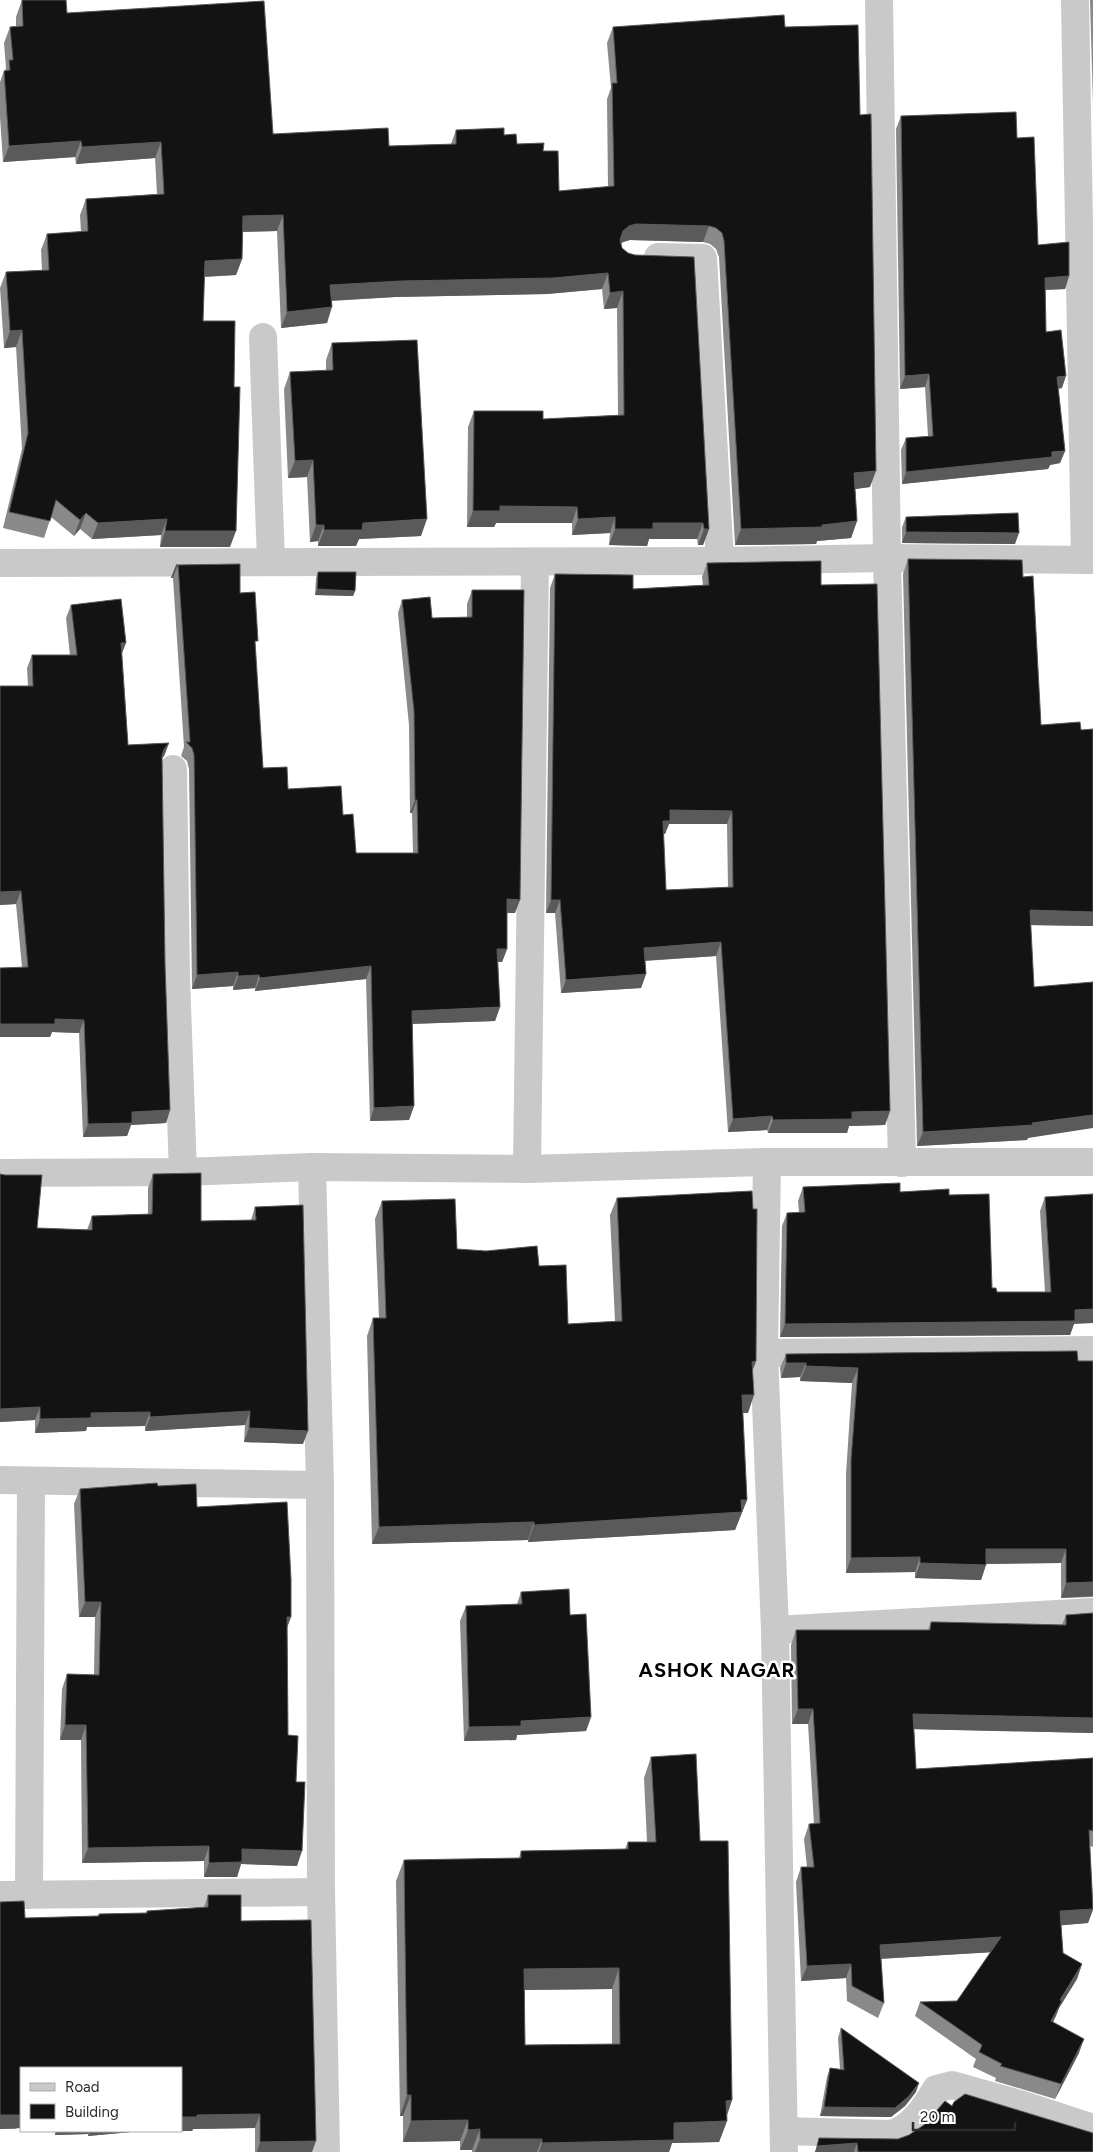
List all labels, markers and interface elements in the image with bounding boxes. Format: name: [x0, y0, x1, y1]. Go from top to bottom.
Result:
district label: ASHOK NAGAR: [639, 1658, 795, 1682]
legend: [20, 2067, 182, 2132]
text: Road: [65, 2078, 100, 2096]
scale bar: [913, 2100, 1016, 2132]
text: Building: [65, 2103, 119, 2121]
text: 20 m: [920, 2108, 954, 2126]

